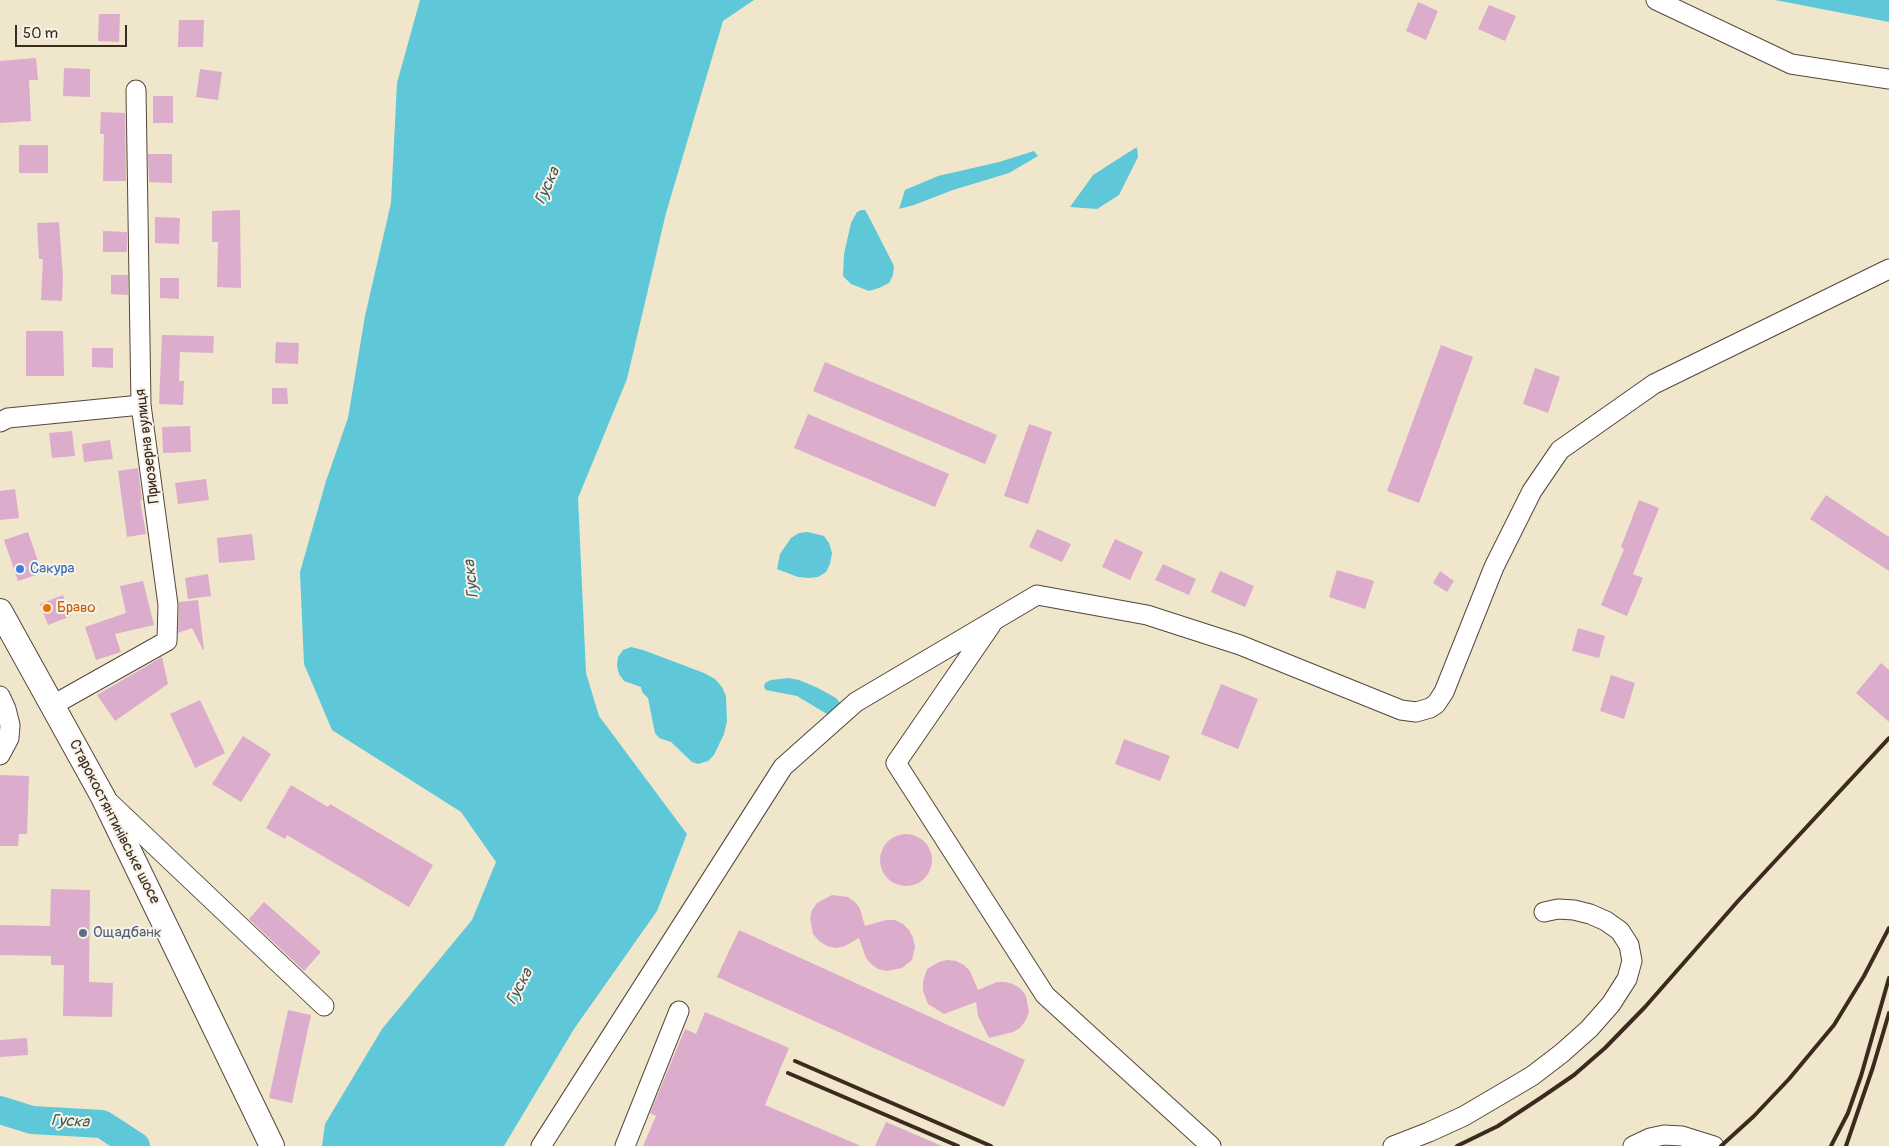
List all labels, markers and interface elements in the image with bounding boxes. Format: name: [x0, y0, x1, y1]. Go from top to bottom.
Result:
scale bar: [18, 15, 130, 47]
text: 50 m: [23, 24, 58, 43]
water label: Гуска: [531, 165, 565, 207]
street label: Приозерна вулиця: [132, 388, 164, 504]
water label: Гуска: [460, 559, 484, 599]
place label: Сакура: [30, 560, 74, 578]
marker: Сакура: [14, 563, 26, 575]
place label: Браво: [57, 599, 95, 617]
marker: Браво: [41, 602, 53, 614]
street label: Старокостянтинівське шосе: [65, 737, 163, 907]
place label: Ощадбанк: [93, 924, 161, 942]
marker: Ощадбанк: [77, 927, 89, 939]
water label: Гуска: [503, 966, 537, 1008]
water label: Гуска: [50, 1111, 90, 1133]

